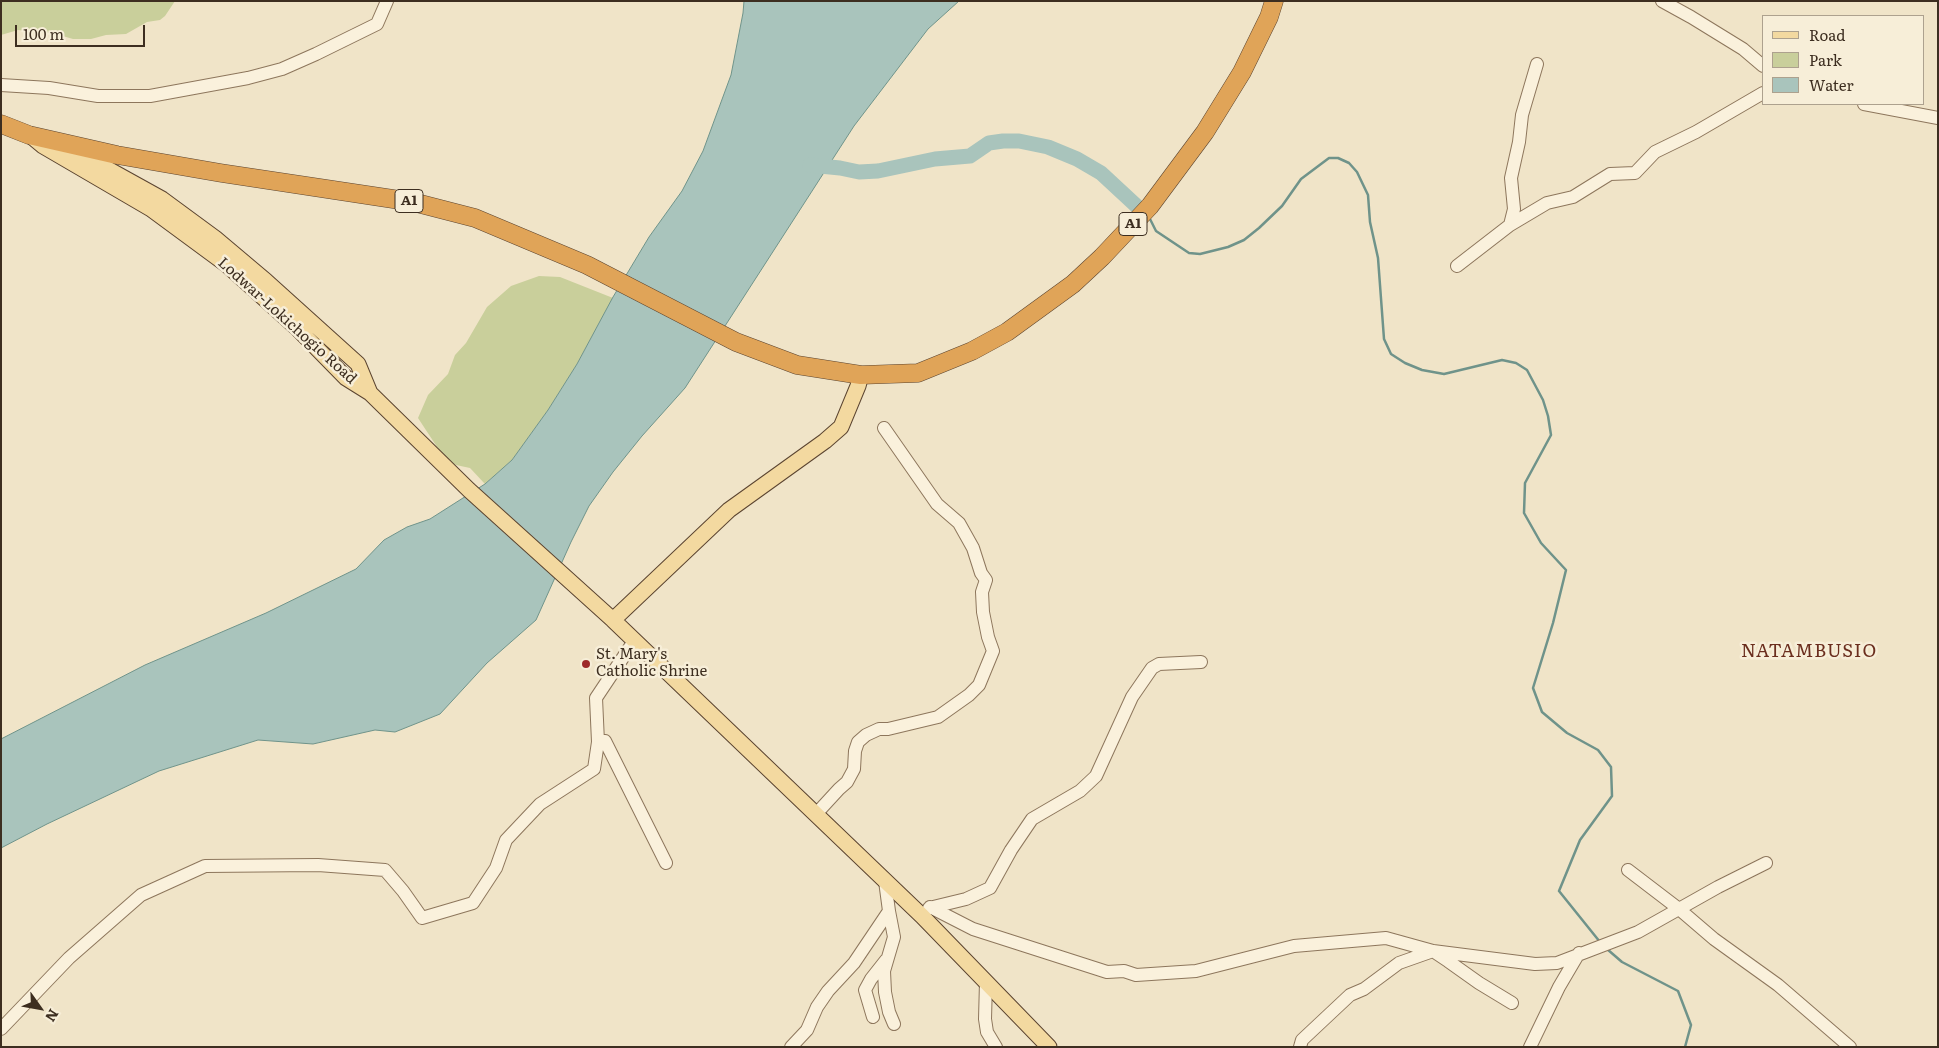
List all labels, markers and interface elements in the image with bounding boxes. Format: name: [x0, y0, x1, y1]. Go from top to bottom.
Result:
scale bar: [18, 15, 148, 47]
legend: [1762, 15, 1924, 105]
text: 100 m: [23, 22, 64, 45]
text: Road: [1809, 23, 1845, 46]
text: Park: [1809, 48, 1842, 71]
text: Water: [1809, 73, 1854, 96]
road number: A1: [395, 190, 423, 212]
road number: A1: [1119, 212, 1147, 235]
street label: Lodwar-Lokichogio Road: [214, 254, 360, 388]
district label: NATAMBUSIO: [1740, 641, 1878, 663]
place label: St. Mary's Catholic Shrine: [596, 646, 707, 681]
marker: St. Mary's Catholic Shrine: [580, 658, 592, 670]
north arrow: [15, 983, 65, 1033]
text: N: [41, 1006, 64, 1026]

